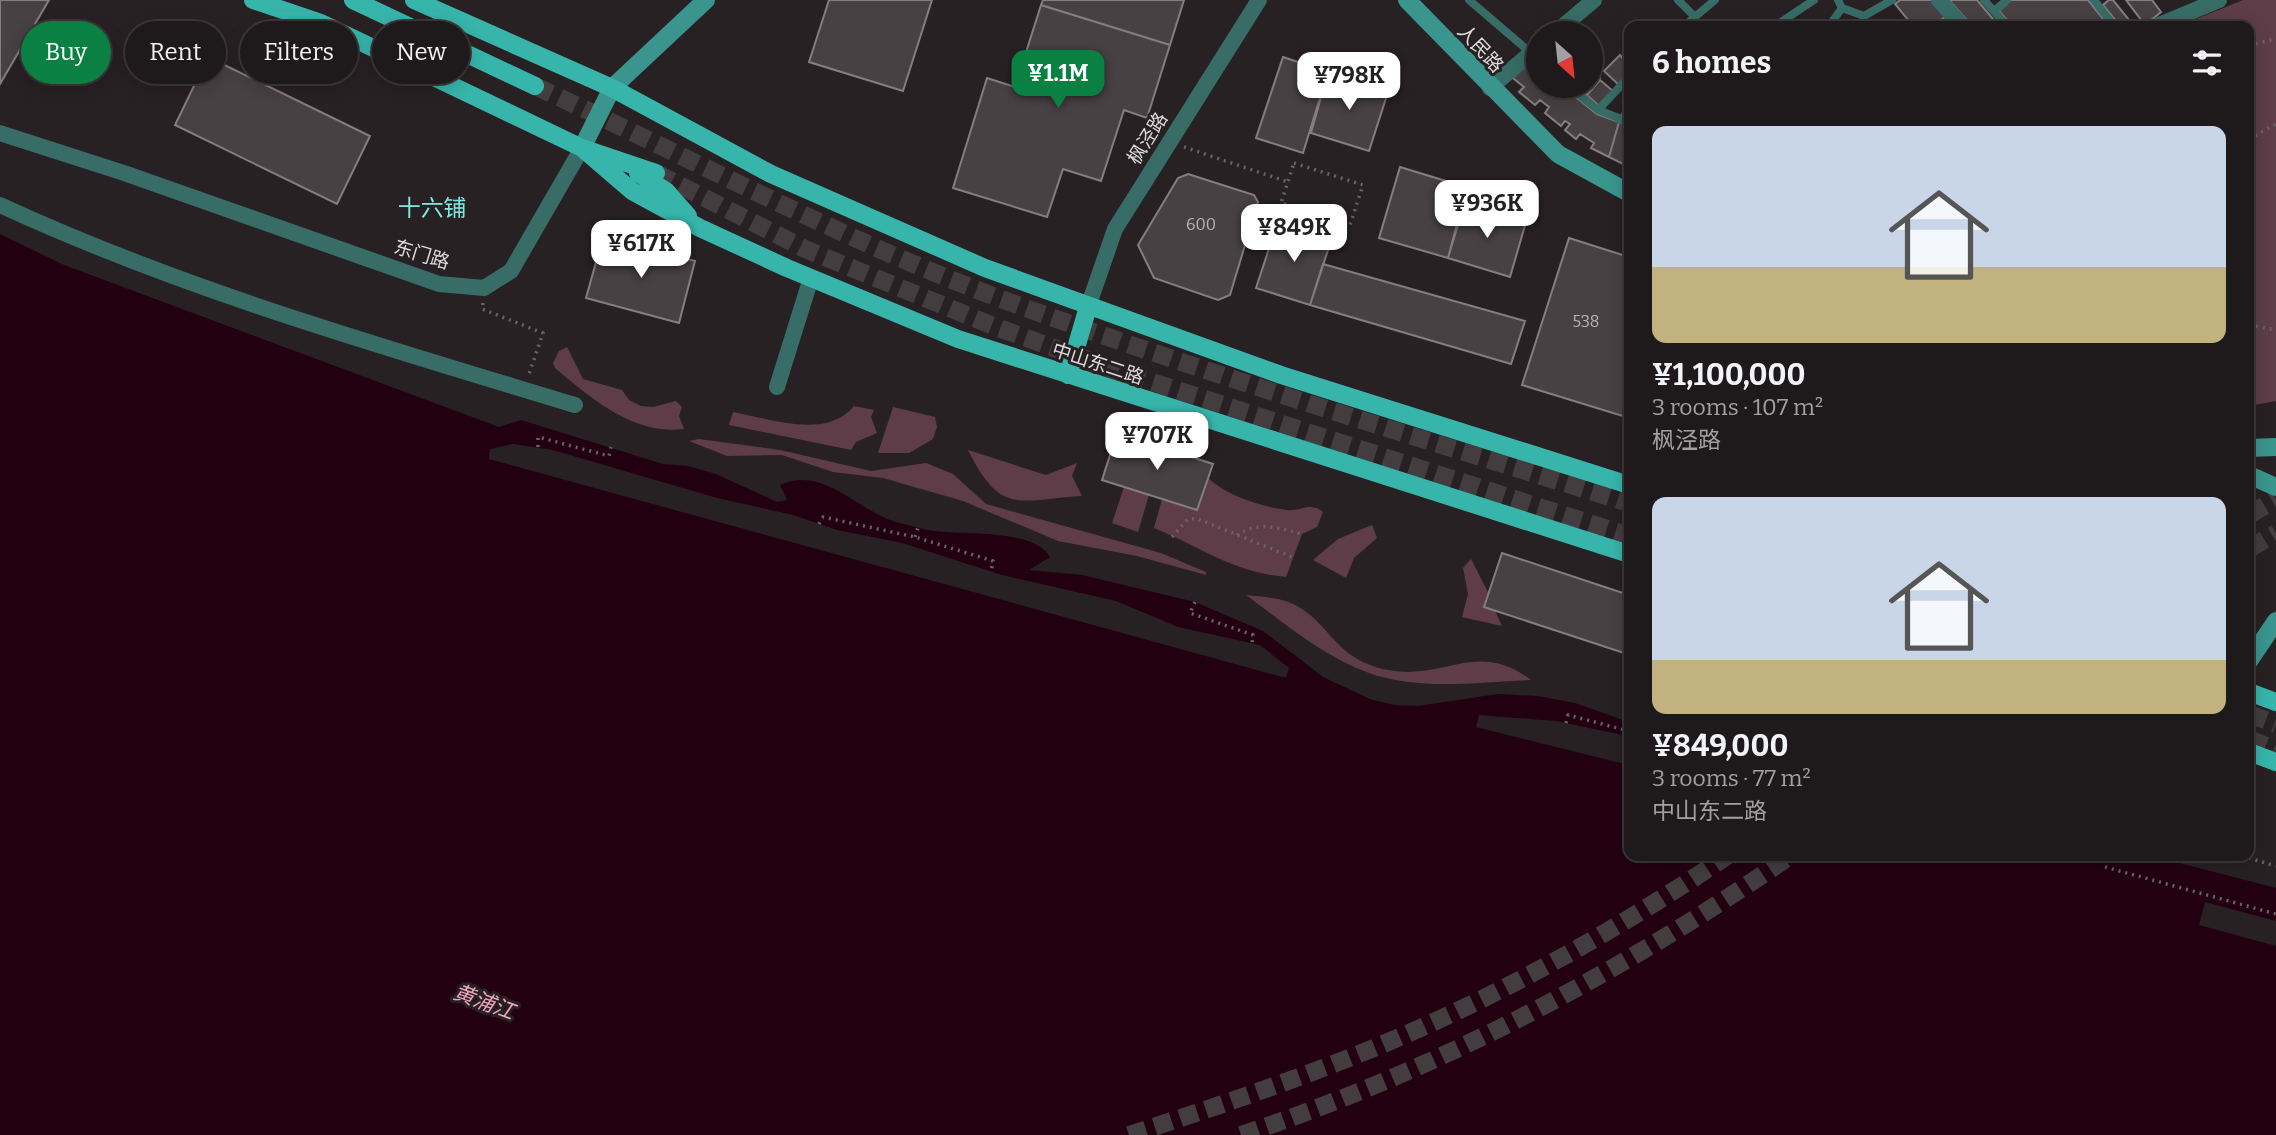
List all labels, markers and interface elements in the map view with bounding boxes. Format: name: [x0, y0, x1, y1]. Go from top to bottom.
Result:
street label: 人民路: [1453, 20, 1508, 77]
chip: Buy: [21, 21, 111, 84]
chip: Rent: [125, 21, 226, 84]
chip: Filters: [240, 21, 358, 84]
chip: New: [372, 21, 470, 84]
north arrow: [1526, 21, 1603, 98]
map controls: [1526, 21, 1603, 98]
icon: filters: [2188, 44, 2226, 82]
text: 6 homes: [1652, 45, 1771, 81]
pin: ¥1.1M: [1009, 50, 1107, 110]
pin: ¥798K: [1300, 52, 1398, 112]
text: ¥1.1M: [1028, 59, 1089, 87]
text: ¥798K: [1313, 61, 1385, 89]
street label: 枫泾路: [1123, 108, 1172, 169]
icon: home: [1876, 172, 2002, 298]
pin: ¥936K: [1438, 180, 1536, 240]
text: ¥936K: [1451, 189, 1523, 217]
district label: 十六铺: [398, 194, 467, 222]
pin: ¥849K: [1245, 204, 1343, 264]
text: ¥849K: [1257, 213, 1331, 241]
house number: 600: [1186, 215, 1216, 234]
pin: ¥617K: [592, 220, 690, 280]
text: ¥617K: [607, 229, 675, 257]
street label: 东门路: [391, 235, 452, 274]
house number: 538: [1573, 312, 1599, 331]
street label: 中山东二路: [1049, 338, 1147, 389]
text: ¥1,100,000: [1652, 357, 1806, 393]
text: 3 rooms · 107 m²: [1652, 393, 1823, 421]
pin: ¥707K: [1108, 412, 1206, 472]
text: ¥707K: [1121, 421, 1193, 449]
text: 枫泾路: [1652, 426, 1721, 454]
icon: home: [1876, 543, 2002, 669]
text: ¥849,000: [1652, 728, 1788, 764]
text: 3 rooms · 77 m²: [1652, 764, 1811, 792]
text: 中山东二路: [1652, 797, 1767, 825]
water label: 黄浦江: [450, 979, 520, 1026]

